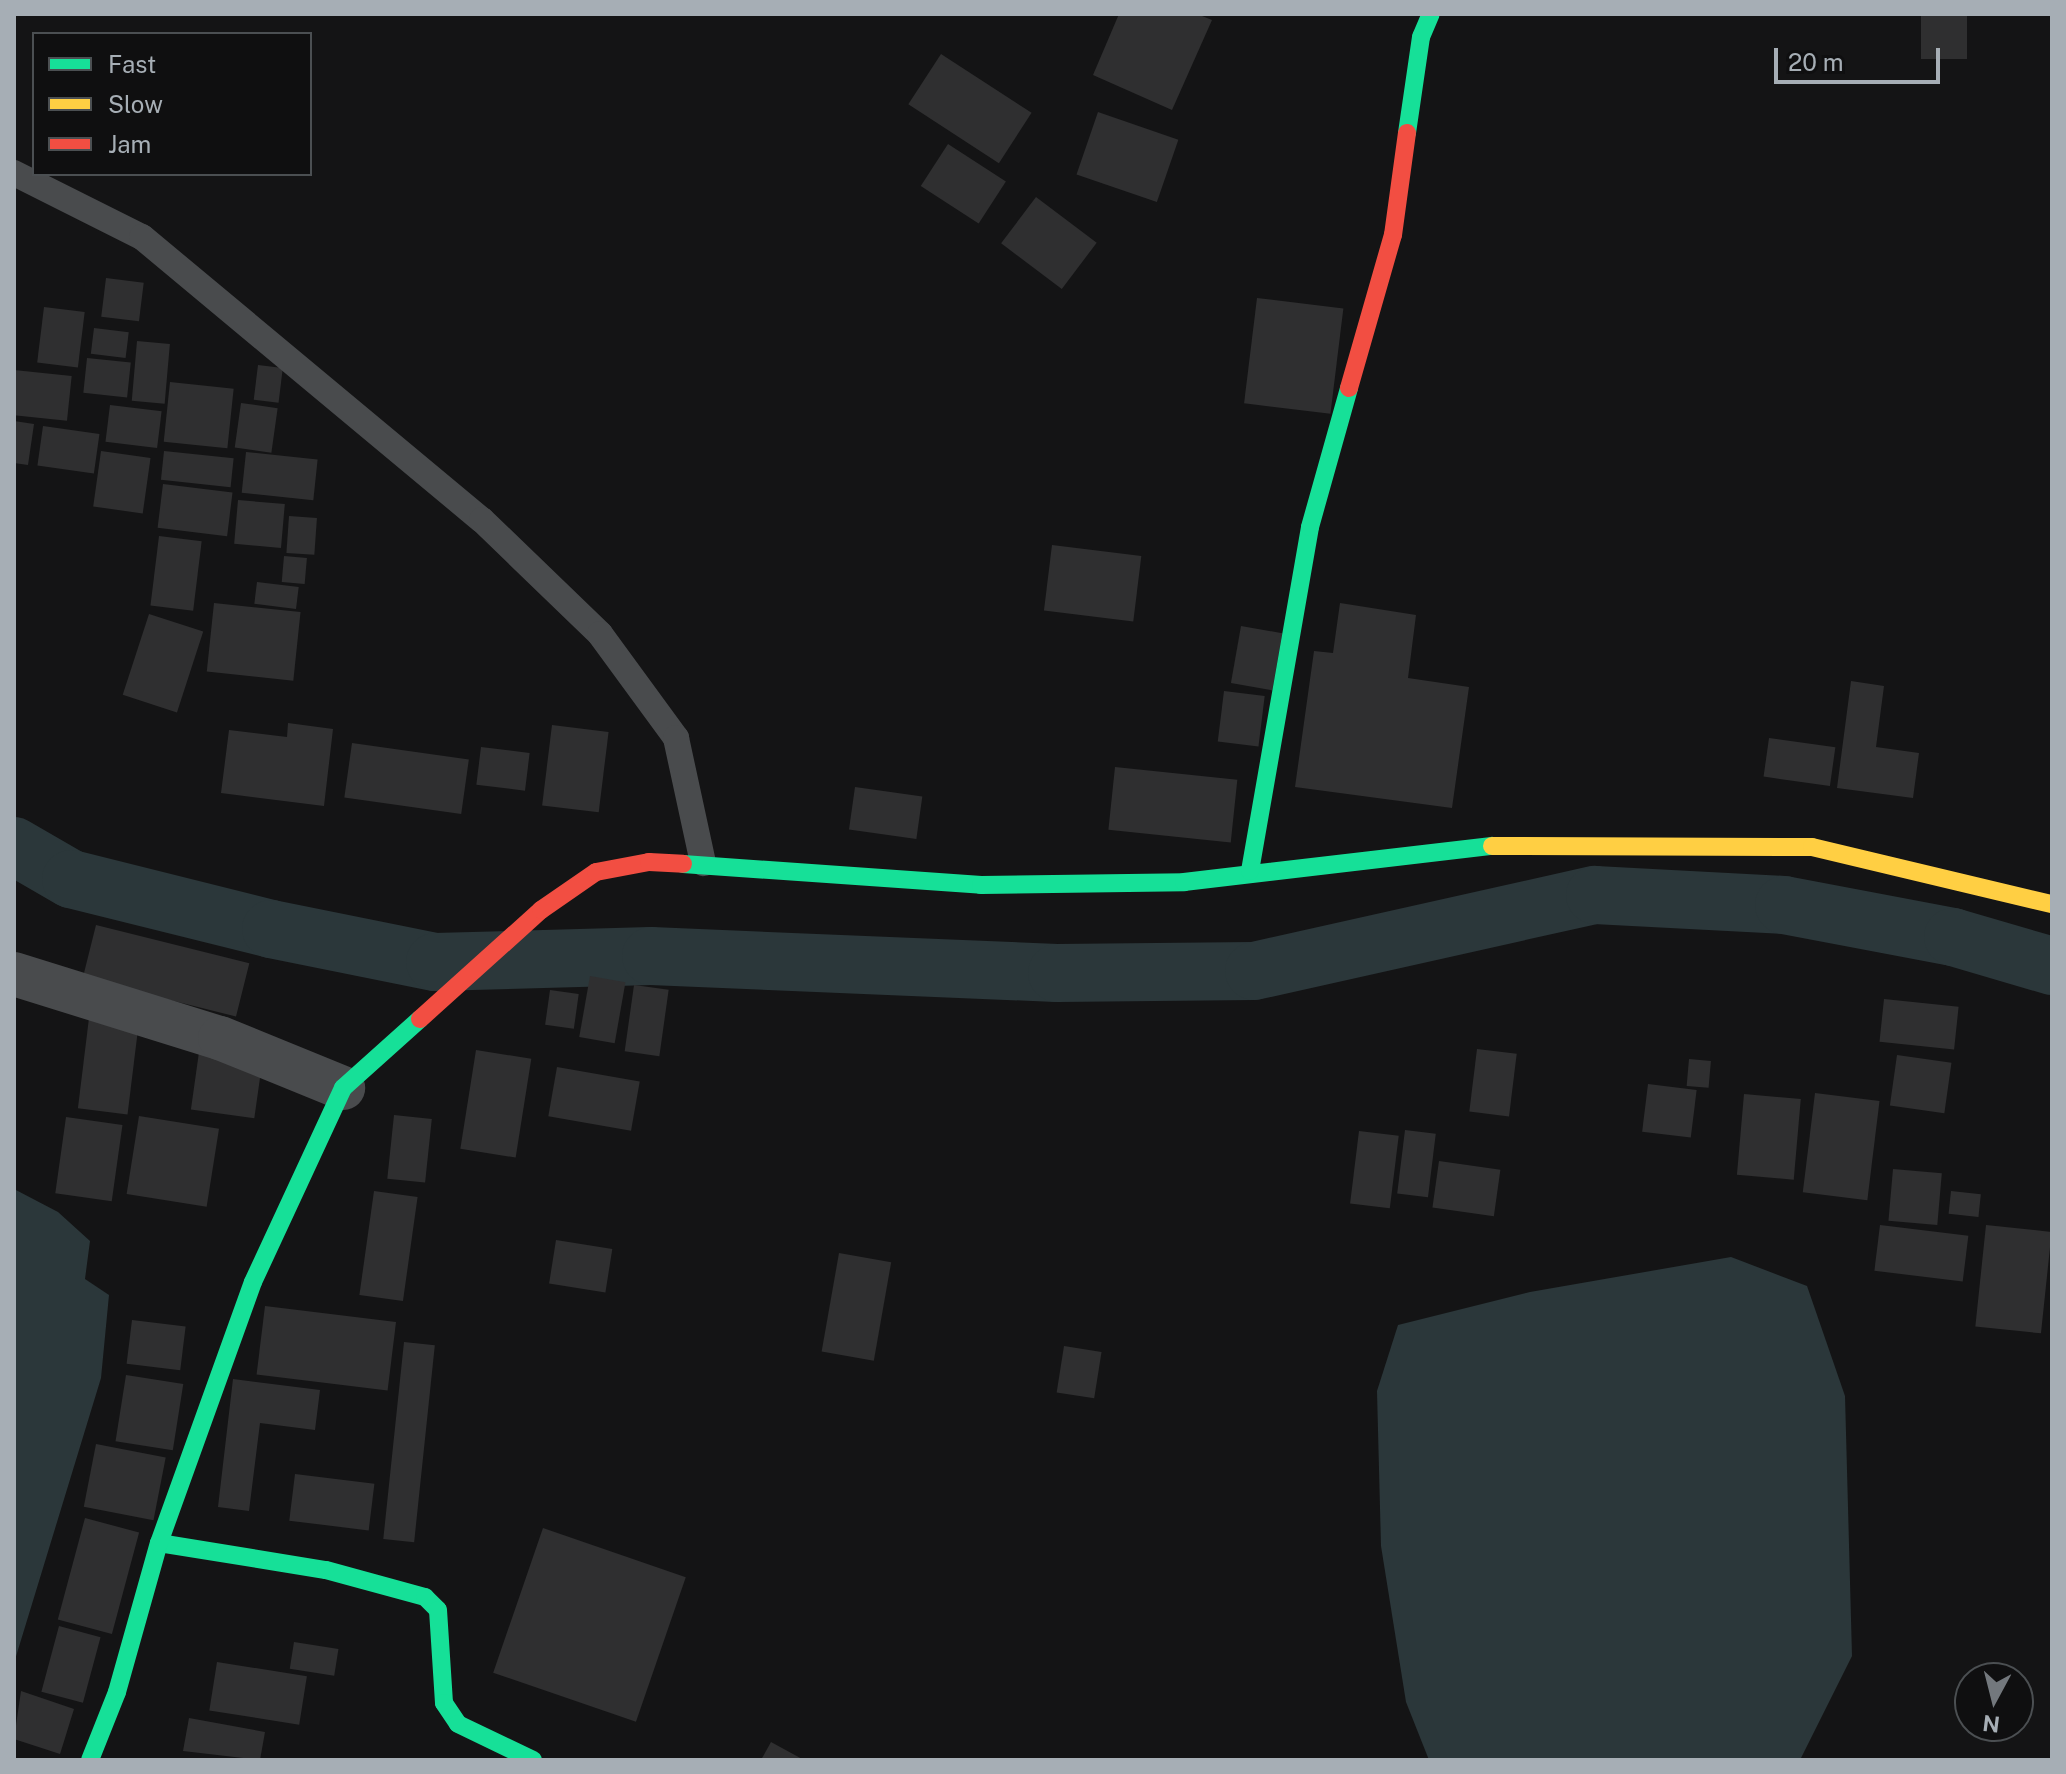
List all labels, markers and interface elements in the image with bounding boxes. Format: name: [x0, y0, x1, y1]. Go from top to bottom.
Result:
legend: [32, 32, 312, 176]
scale bar: [1778, 32, 1944, 82]
text: 20 m: [1788, 48, 1844, 76]
text: Fast: [108, 50, 156, 78]
text: Slow: [108, 90, 163, 118]
text: Jam: [108, 130, 151, 158]
north arrow: [1954, 1662, 2034, 1742]
text: N: [1981, 1710, 2001, 1738]

